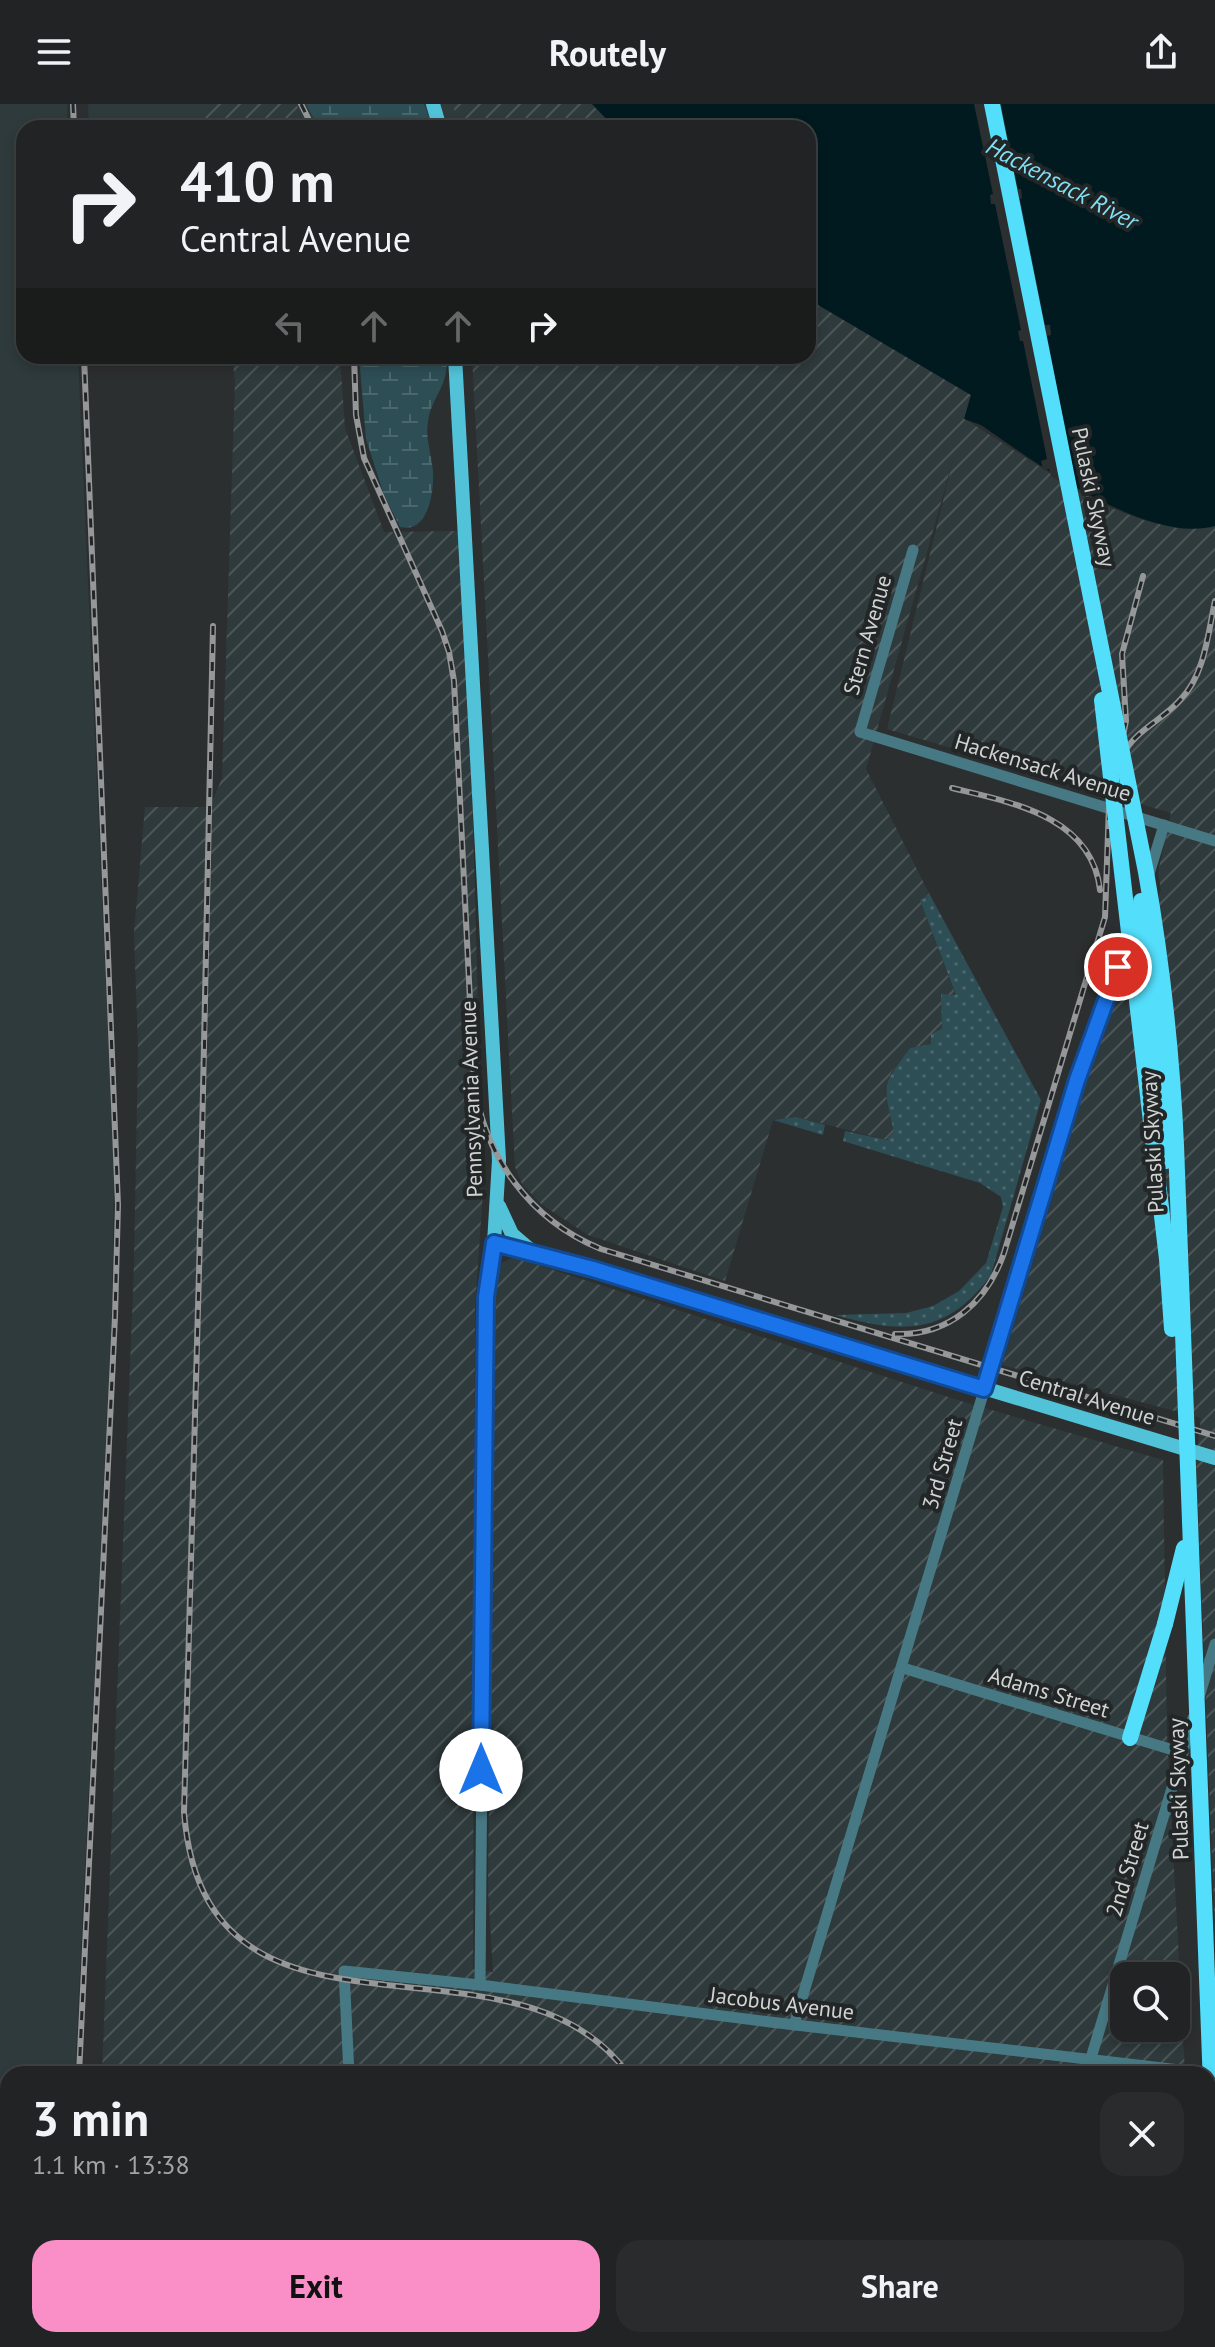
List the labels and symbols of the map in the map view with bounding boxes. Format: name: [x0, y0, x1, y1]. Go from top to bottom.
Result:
water label: Hackensack River: [981, 131, 1145, 238]
street label: Pulaski Skyway: [1066, 425, 1123, 570]
street label: Stern Avenue: [837, 572, 897, 698]
street label: Hackensack Avenue: [951, 727, 1135, 807]
pin: [1084, 933, 1152, 1001]
street label: Pennsylvania Avenue: [454, 1000, 488, 1198]
street label: Pulaski Skyway: [1134, 1070, 1170, 1214]
street label: Central Avenue: [1015, 1363, 1159, 1431]
street label: 3rd Street: [916, 1415, 968, 1513]
street label: Adams Street: [985, 1660, 1113, 1724]
street label: Pulaski Skyway: [1162, 1717, 1194, 1860]
position arrow: [439, 1728, 523, 1812]
street label: 2nd Street: [1099, 1818, 1155, 1920]
street label: Jacobus Avenue: [707, 1980, 856, 2026]

